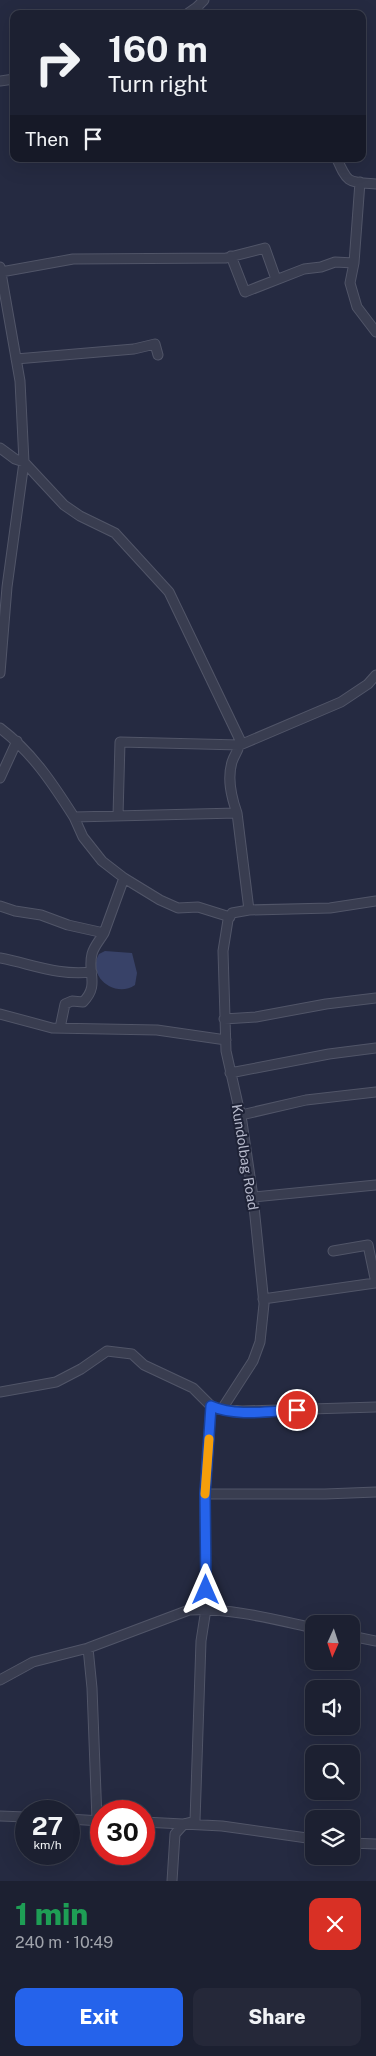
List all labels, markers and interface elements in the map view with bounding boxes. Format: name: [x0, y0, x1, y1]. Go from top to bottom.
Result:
text: 160 m: [108, 29, 208, 70]
icon: right: [25, 30, 90, 95]
text: Turn right: [108, 71, 208, 97]
icon: arrive: [79, 125, 107, 153]
text: Then: [25, 128, 69, 150]
street label: Kundolbag Road: [229, 1103, 261, 1211]
pin: [276, 1389, 318, 1431]
icon: arrive: [283, 1396, 311, 1424]
position arrow: [179, 1563, 231, 1615]
north arrow: [305, 1615, 360, 1670]
map controls: [305, 1615, 360, 1865]
button: sound: [305, 1680, 360, 1735]
button: search: [305, 1745, 360, 1800]
speed limit sign: 30: [90, 1800, 155, 1865]
button: layers: [305, 1810, 360, 1865]
text: 27: [32, 1811, 63, 1841]
text: km/h: [33, 1838, 62, 1852]
text: 1 min: [15, 1896, 88, 1932]
button: close: [309, 1898, 361, 1950]
text: 240 m · 10:49: [15, 1933, 113, 1952]
button: Exit: [15, 1988, 183, 2046]
button: Share: [193, 1988, 361, 2046]

